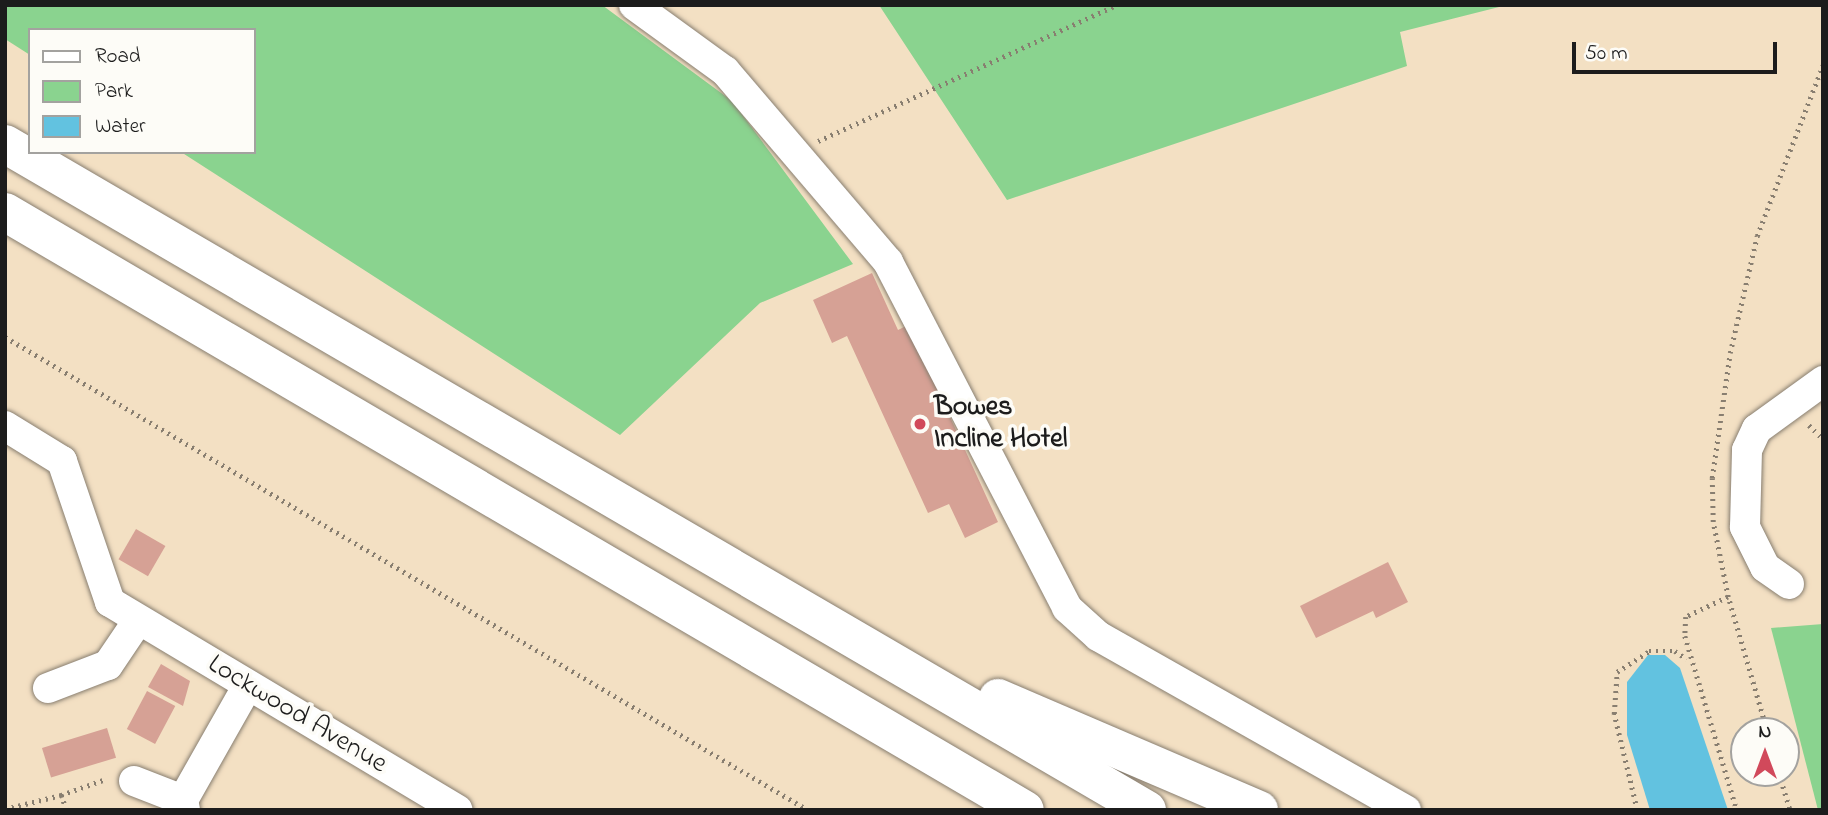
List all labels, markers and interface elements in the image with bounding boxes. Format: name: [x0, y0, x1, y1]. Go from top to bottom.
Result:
legend: [28, 28, 256, 154]
scale bar: [1576, 28, 1781, 72]
text: 50 m: [1585, 39, 1628, 69]
text: Road: [95, 42, 141, 72]
text: Park: [95, 77, 133, 107]
text: Water: [95, 112, 146, 142]
place label: Bowes Incline Hotel: [934, 391, 1067, 457]
marker: Bowes Incline Hotel: [912, 416, 928, 432]
street label: Lockwood Avenue: [201, 648, 393, 782]
north arrow: [1730, 717, 1800, 787]
text: N: [1759, 719, 1771, 746]

